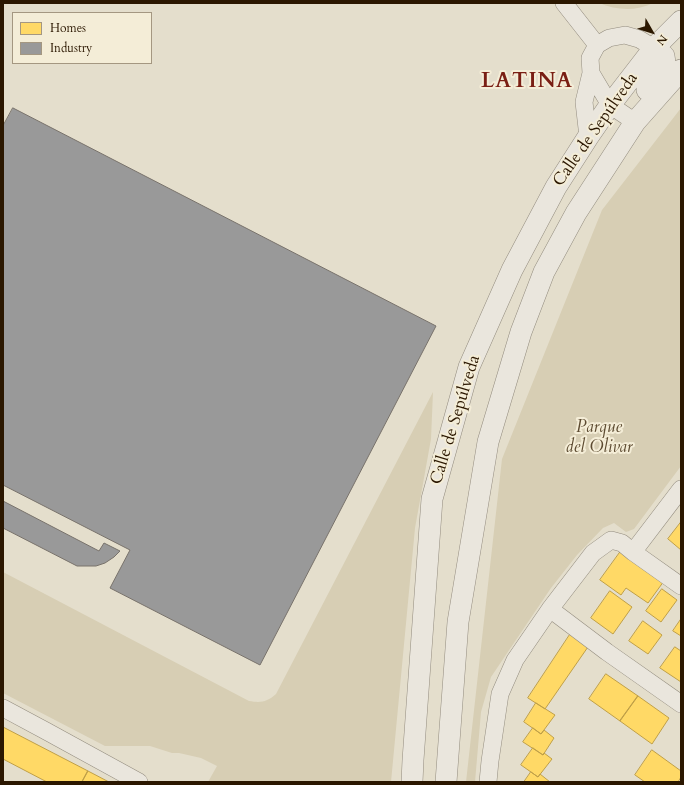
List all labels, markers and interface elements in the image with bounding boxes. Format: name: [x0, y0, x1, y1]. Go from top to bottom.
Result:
legend: [12, 12, 152, 64]
north arrow: [632, 12, 672, 52]
text: Homes: [50, 20, 86, 36]
text: N: [653, 31, 671, 48]
text: Industry: [50, 40, 92, 56]
district label: LATINA: [481, 69, 573, 95]
street label: Calle de Sepúlveda: [549, 69, 643, 191]
street label: Calle de Sepúlveda: [427, 353, 485, 487]
park label: Parque del Olivar: [565, 418, 633, 458]

